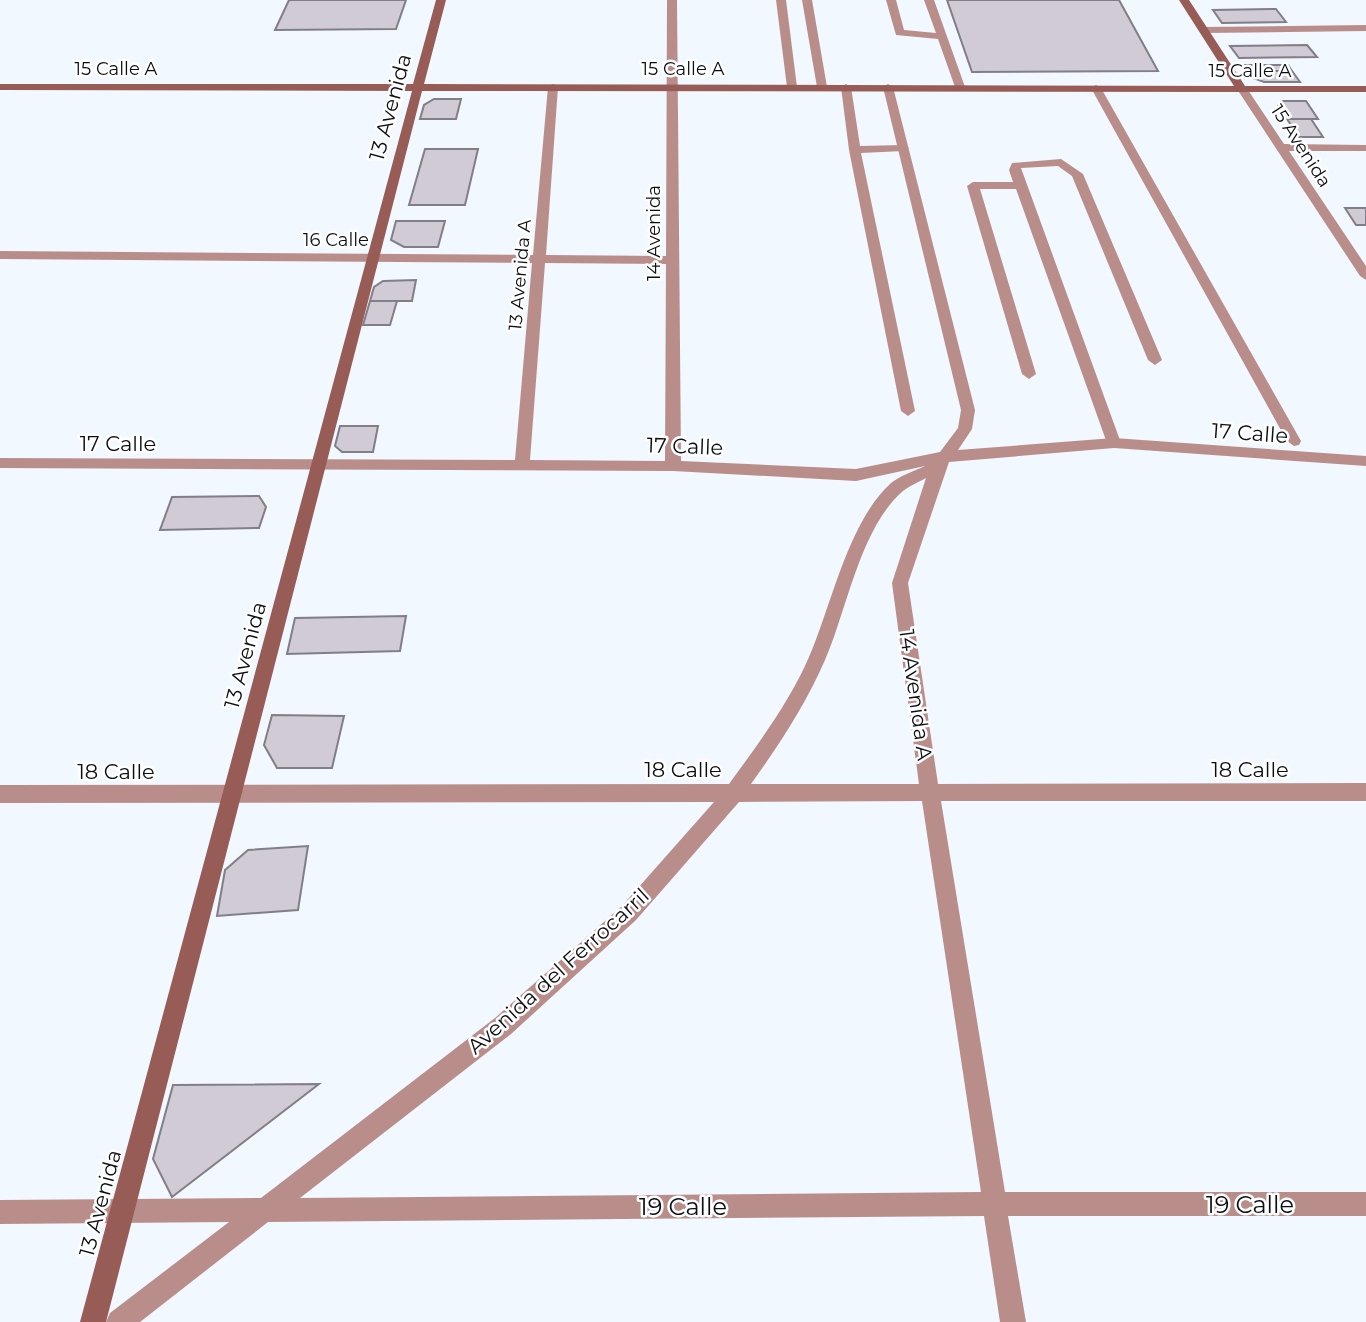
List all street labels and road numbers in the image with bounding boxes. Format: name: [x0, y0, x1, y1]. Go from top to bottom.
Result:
street label: 13 Avenida: [364, 51, 416, 163]
street label: 15 Calle A: [75, 58, 158, 80]
street label: 15 Calle A: [642, 58, 725, 80]
street label: 15 Calle A: [1209, 60, 1292, 82]
street label: 15 Avenida: [1266, 101, 1336, 191]
street label: 14 Avenida: [643, 185, 665, 281]
street label: 13 Avenida A: [504, 218, 536, 332]
street label: 16 Calle: [303, 229, 369, 251]
street label: 17 Calle: [1211, 418, 1289, 448]
street label: 17 Calle: [80, 431, 156, 456]
street label: 17 Calle: [646, 432, 724, 460]
street label: 13 Avenida: [219, 599, 271, 711]
street label: 14 Avenida A: [894, 628, 938, 763]
street label: 18 Calle: [644, 757, 722, 782]
street label: 18 Calle: [1211, 757, 1289, 782]
street label: 18 Calle: [77, 759, 155, 784]
street label: Avenida del Ferrocarril: [462, 883, 654, 1059]
street label: 13 Avenida: [74, 1147, 126, 1259]
street label: 19 Calle: [1206, 1190, 1294, 1219]
street label: 19 Calle: [639, 1192, 727, 1221]

